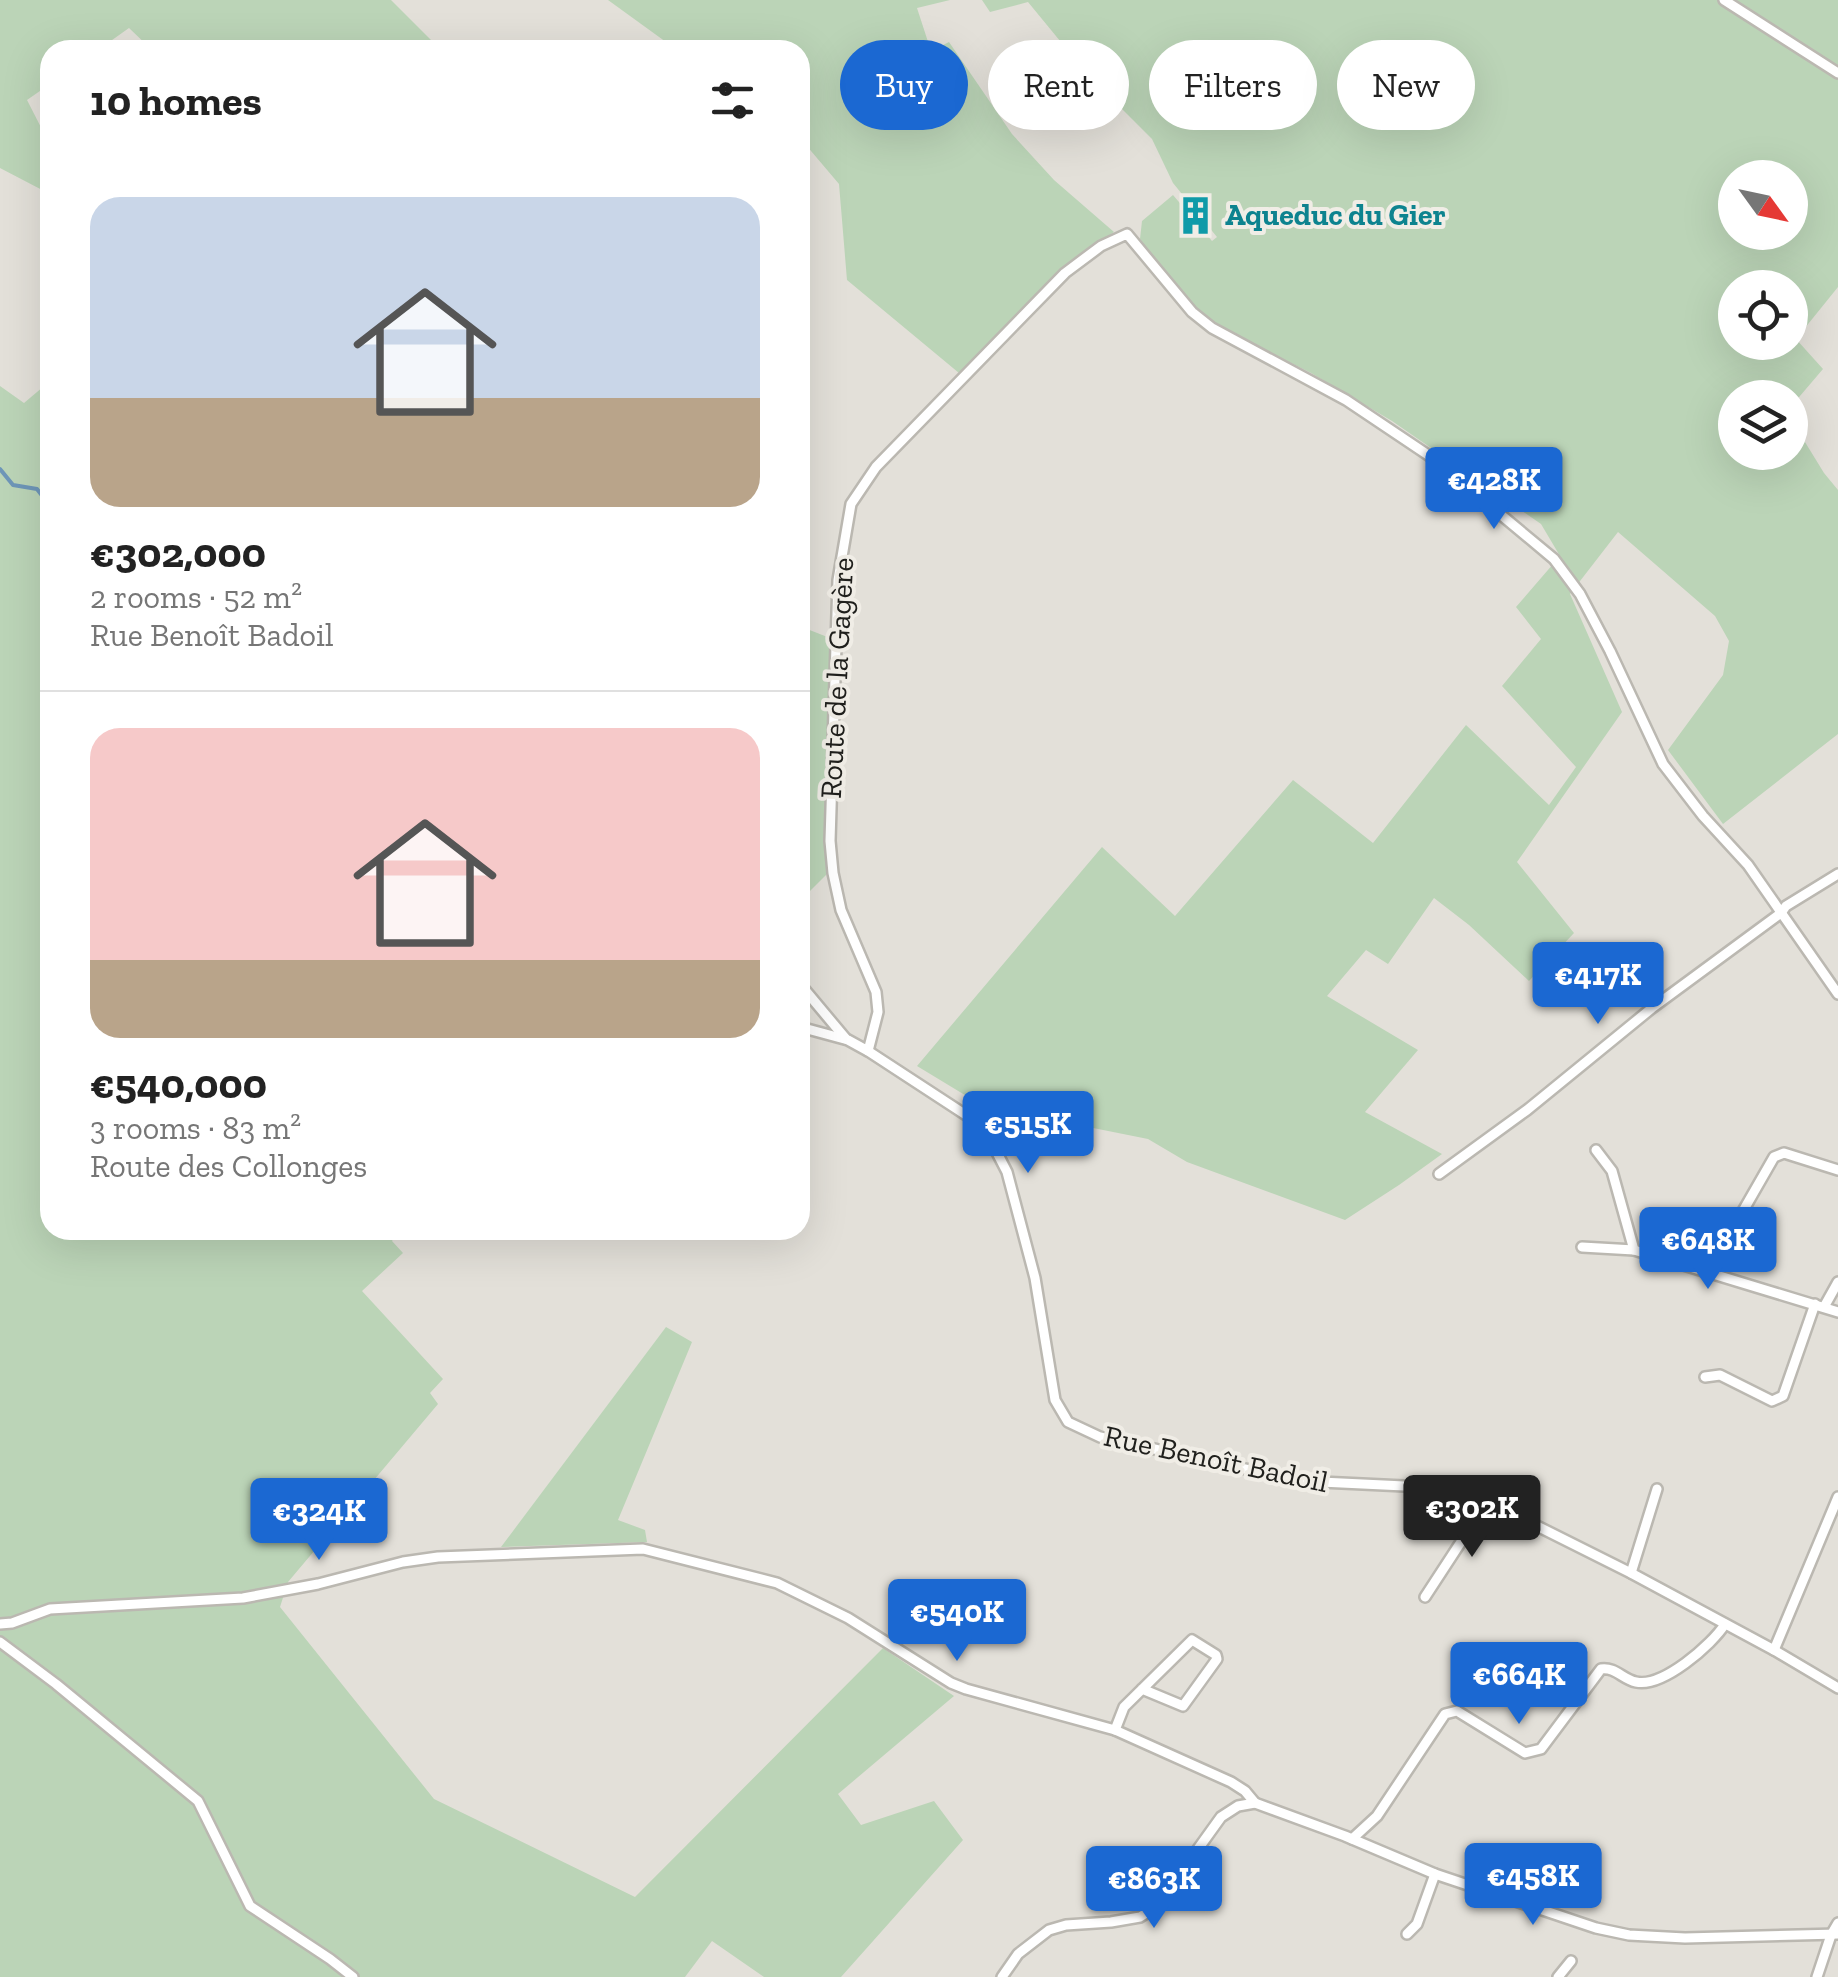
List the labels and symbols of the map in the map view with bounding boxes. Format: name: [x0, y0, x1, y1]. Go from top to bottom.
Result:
north arrow: [1718, 160, 1808, 250]
building icon: Aqueduc du Gier: [1174, 194, 1216, 236]
place label: Aqueduc du Gier: [1225, 197, 1446, 233]
pin: €428K: [1424, 447, 1564, 532]
street label: Route de la Gagère: [813, 556, 861, 800]
pin: €417K: [1528, 942, 1668, 1027]
pin: €515K: [958, 1091, 1098, 1176]
pin: €648K: [1638, 1207, 1778, 1292]
street label: Rue Benoît Badoil: [1101, 1418, 1331, 1500]
pin: €302K: [1402, 1475, 1542, 1560]
pin: €324K: [249, 1478, 389, 1563]
pin: €540K: [887, 1579, 1027, 1664]
pin: €664K: [1449, 1642, 1589, 1727]
pin: €458K: [1463, 1843, 1603, 1928]
pin: €863K: [1084, 1846, 1224, 1931]

